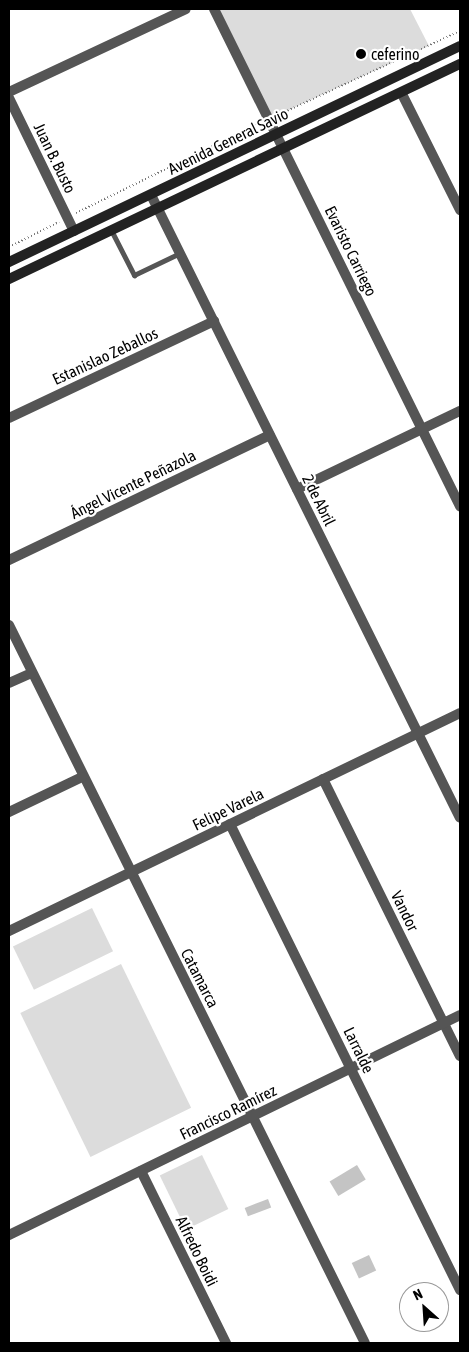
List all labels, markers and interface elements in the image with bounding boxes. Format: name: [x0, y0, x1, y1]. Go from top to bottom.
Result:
place label: ceferino: [371, 44, 420, 64]
marker: ceferino: [355, 48, 367, 60]
street label: Avenida General Savio: [165, 104, 291, 178]
street label: Juan B. Busto: [30, 120, 80, 196]
street label: Evaristo Carriego: [321, 203, 381, 299]
street label: Estanislao Zeballos: [49, 323, 161, 389]
street label: Ángel Vicente Peñazola: [67, 445, 199, 523]
street label: 2 de Abril: [298, 471, 340, 529]
street label: Felipe Varela: [189, 784, 267, 834]
street label: Vandor: [387, 888, 423, 934]
street label: Catamarca: [177, 945, 223, 1011]
street label: Larralde: [340, 1024, 378, 1076]
street label: Francisco Ramírez: [177, 1080, 279, 1144]
street label: Alfredo Boidi: [172, 1213, 222, 1289]
north arrow: [399, 1282, 449, 1332]
text: N: [411, 1285, 425, 1303]

